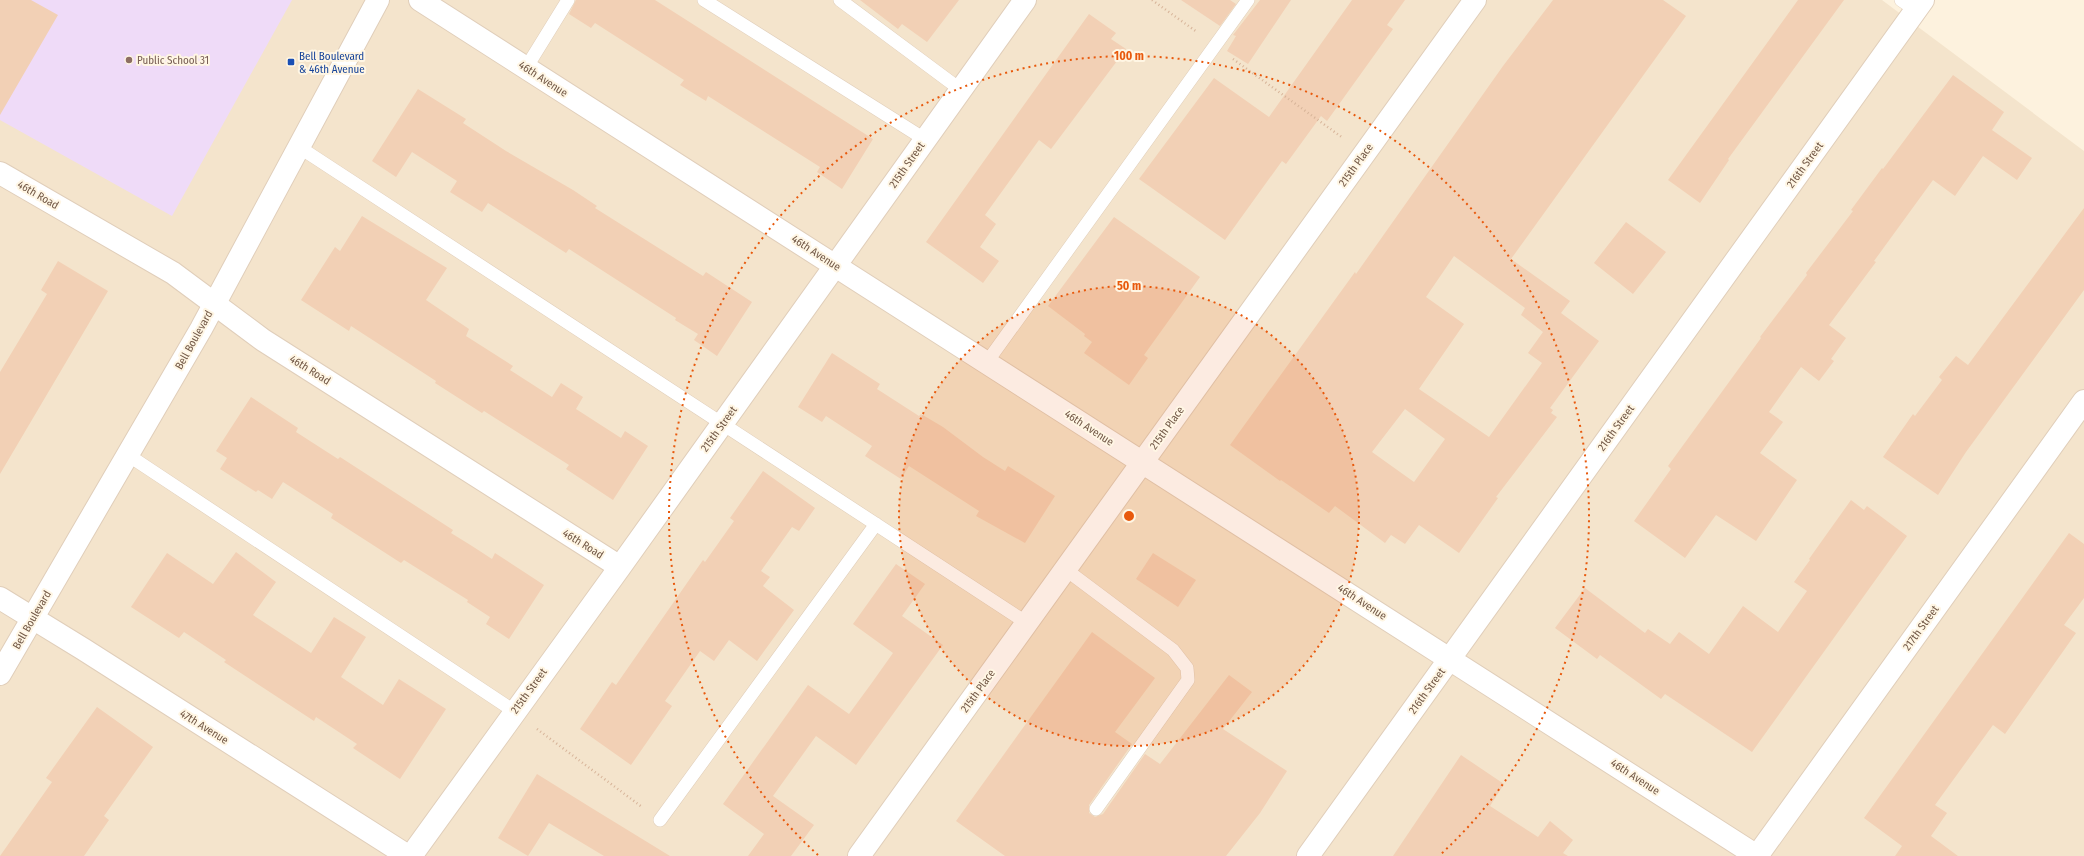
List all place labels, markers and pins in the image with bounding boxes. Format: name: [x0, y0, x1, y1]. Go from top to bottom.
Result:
place label: Bell Boulevard & 46th Avenue: [299, 50, 365, 76]
place label: Public School 31: [137, 54, 209, 67]
marker: Public School 31: [124, 55, 134, 65]
marker: Bell Boulevard & 46th Avenue: [286, 57, 296, 67]
centre of rings: [1122, 509, 1136, 523]

